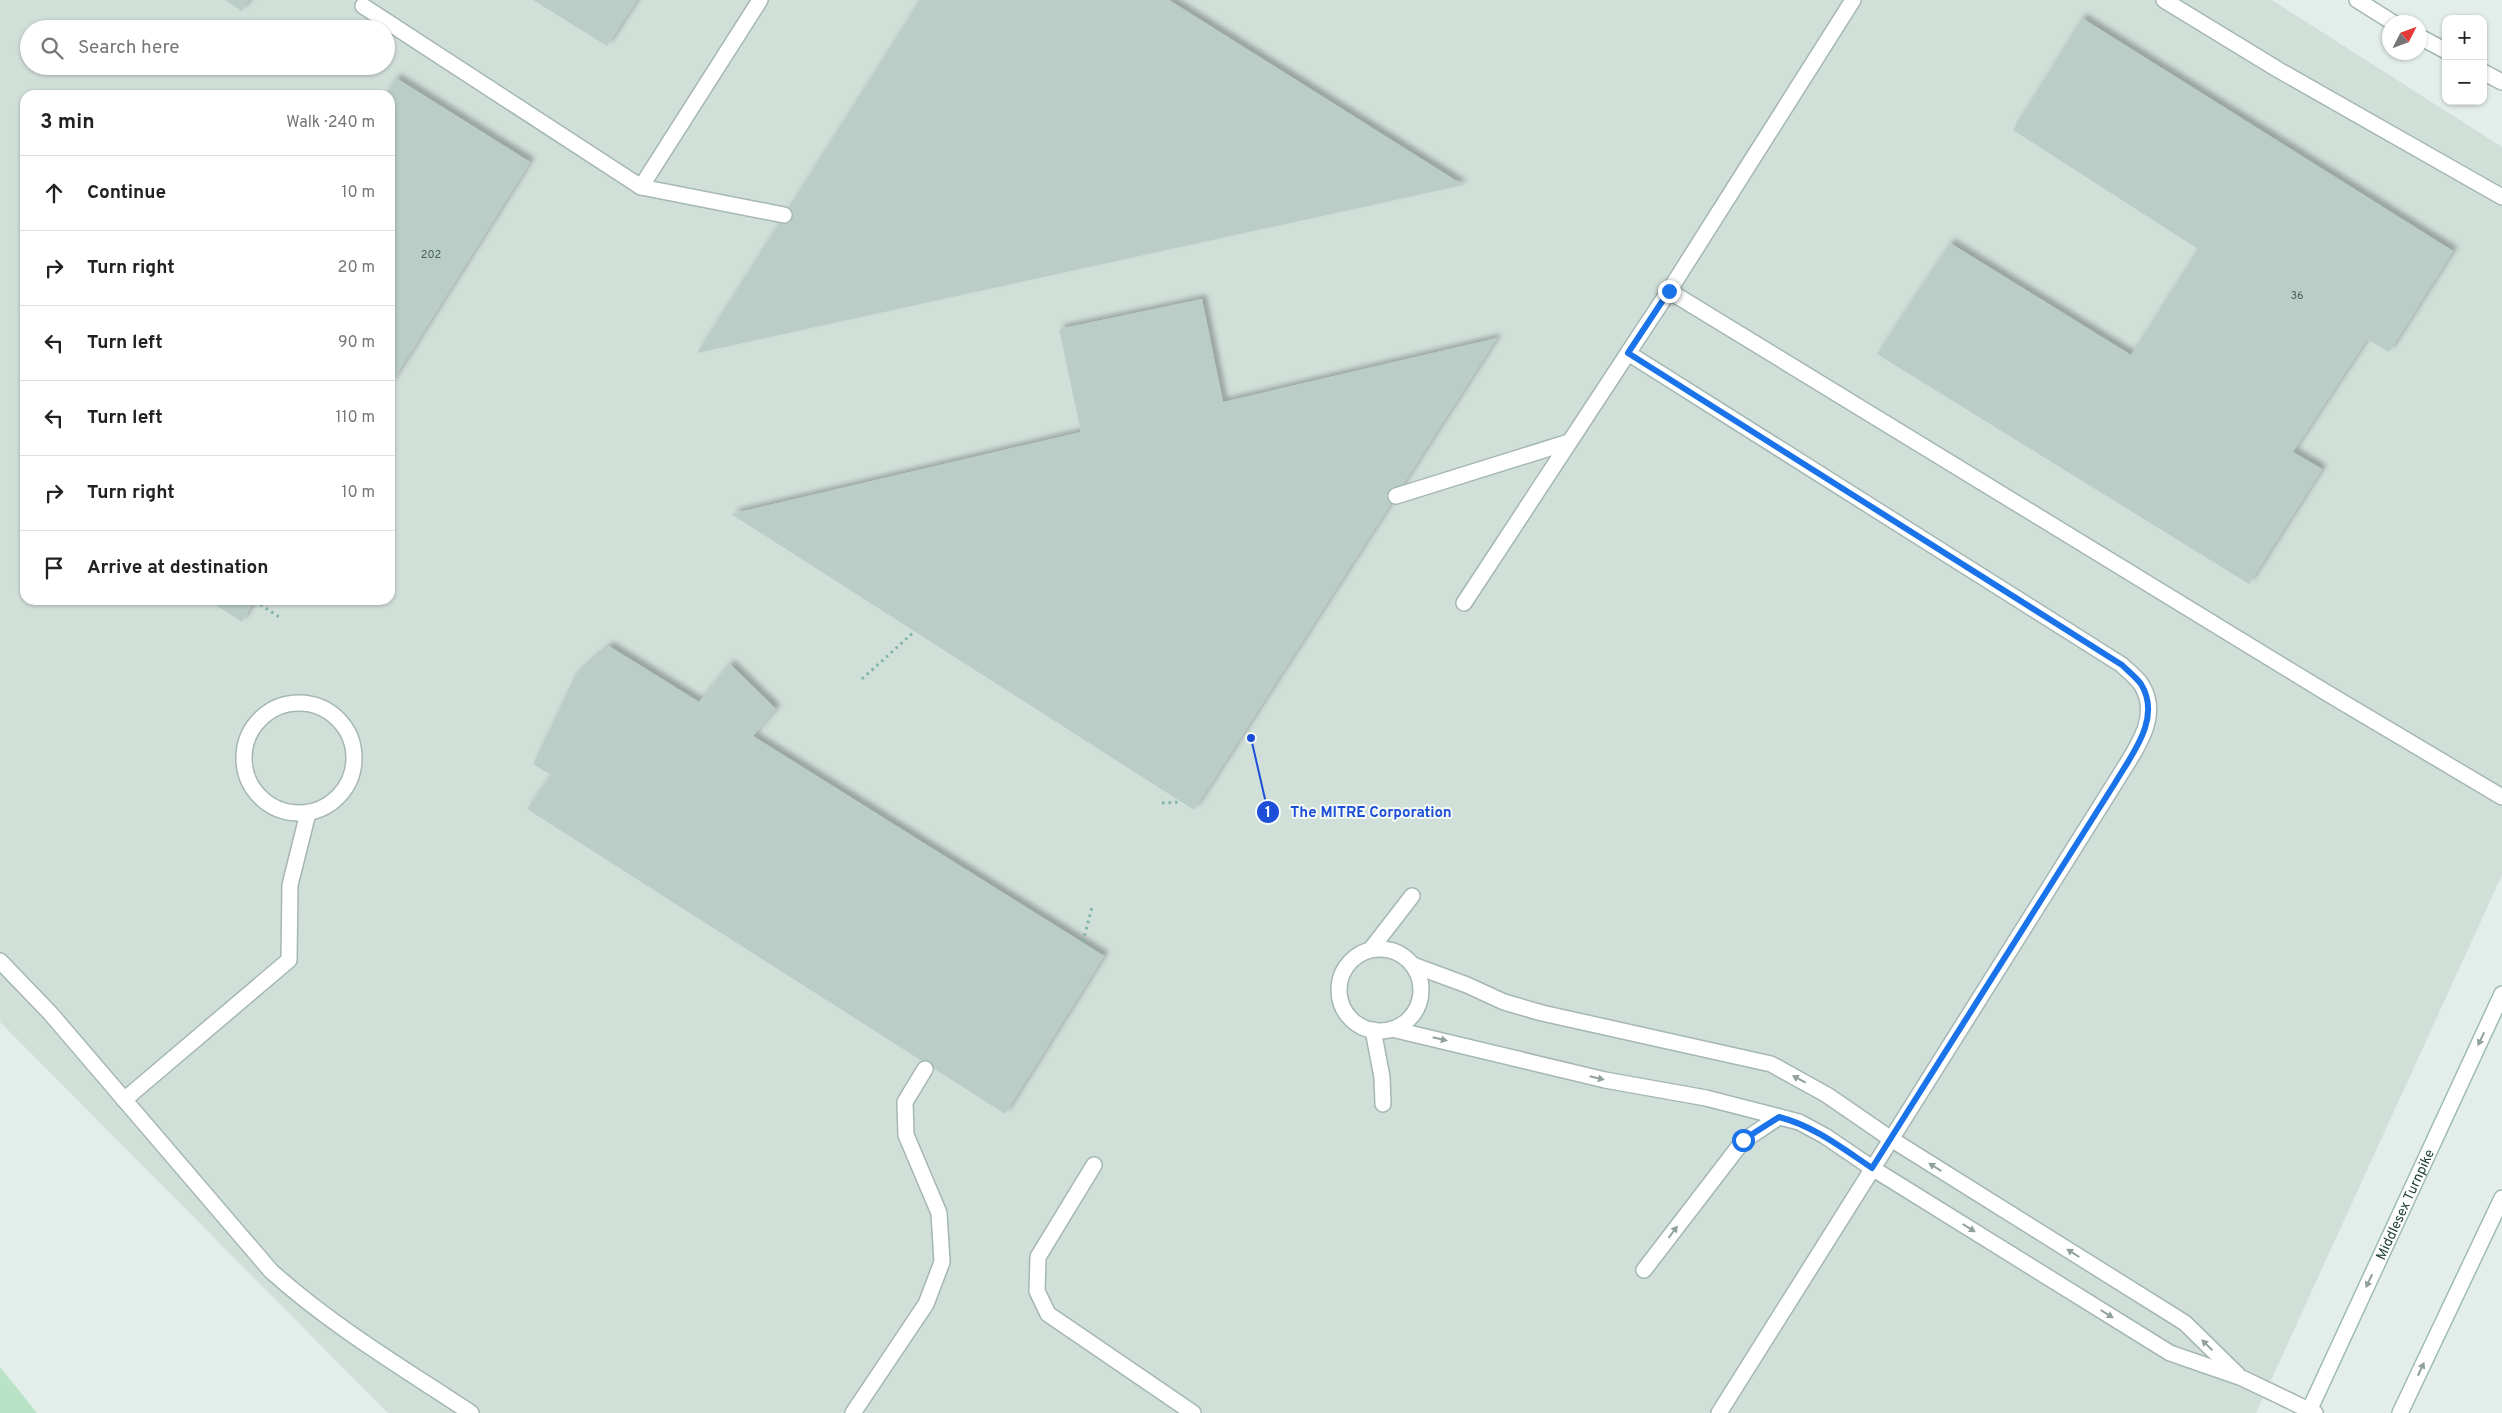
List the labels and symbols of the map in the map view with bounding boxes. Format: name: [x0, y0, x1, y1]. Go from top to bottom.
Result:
north arrow: [2382, 15, 2427, 60]
house number: 202: [421, 248, 441, 262]
route end: [1658, 280, 1681, 303]
house number: 36: [2290, 289, 2304, 303]
callout: The MITRE Corporation: [1256, 797, 1462, 827]
text: 1: [1265, 804, 1271, 823]
text: The MITRE Corporation: [1290, 804, 1452, 823]
one-way arrow: [2477, 1031, 2486, 1046]
one-way arrow: [1432, 1035, 1447, 1043]
one-way arrow: [1590, 1074, 1605, 1082]
one-way arrow: [1791, 1075, 1806, 1083]
route start: [1732, 1129, 1755, 1152]
street label: Middlesex Turnpike: [2373, 1147, 2439, 1263]
one-way arrow: [1929, 1162, 1942, 1172]
one-way arrow: [1963, 1224, 1976, 1233]
one-way arrow: [1668, 1226, 1679, 1239]
one-way arrow: [2066, 1249, 2080, 1258]
one-way arrow: [2365, 1274, 2373, 1288]
one-way arrow: [2101, 1309, 2114, 1318]
one-way arrow: [2201, 1339, 2213, 1351]
one-way arrow: [2417, 1362, 2425, 1376]

